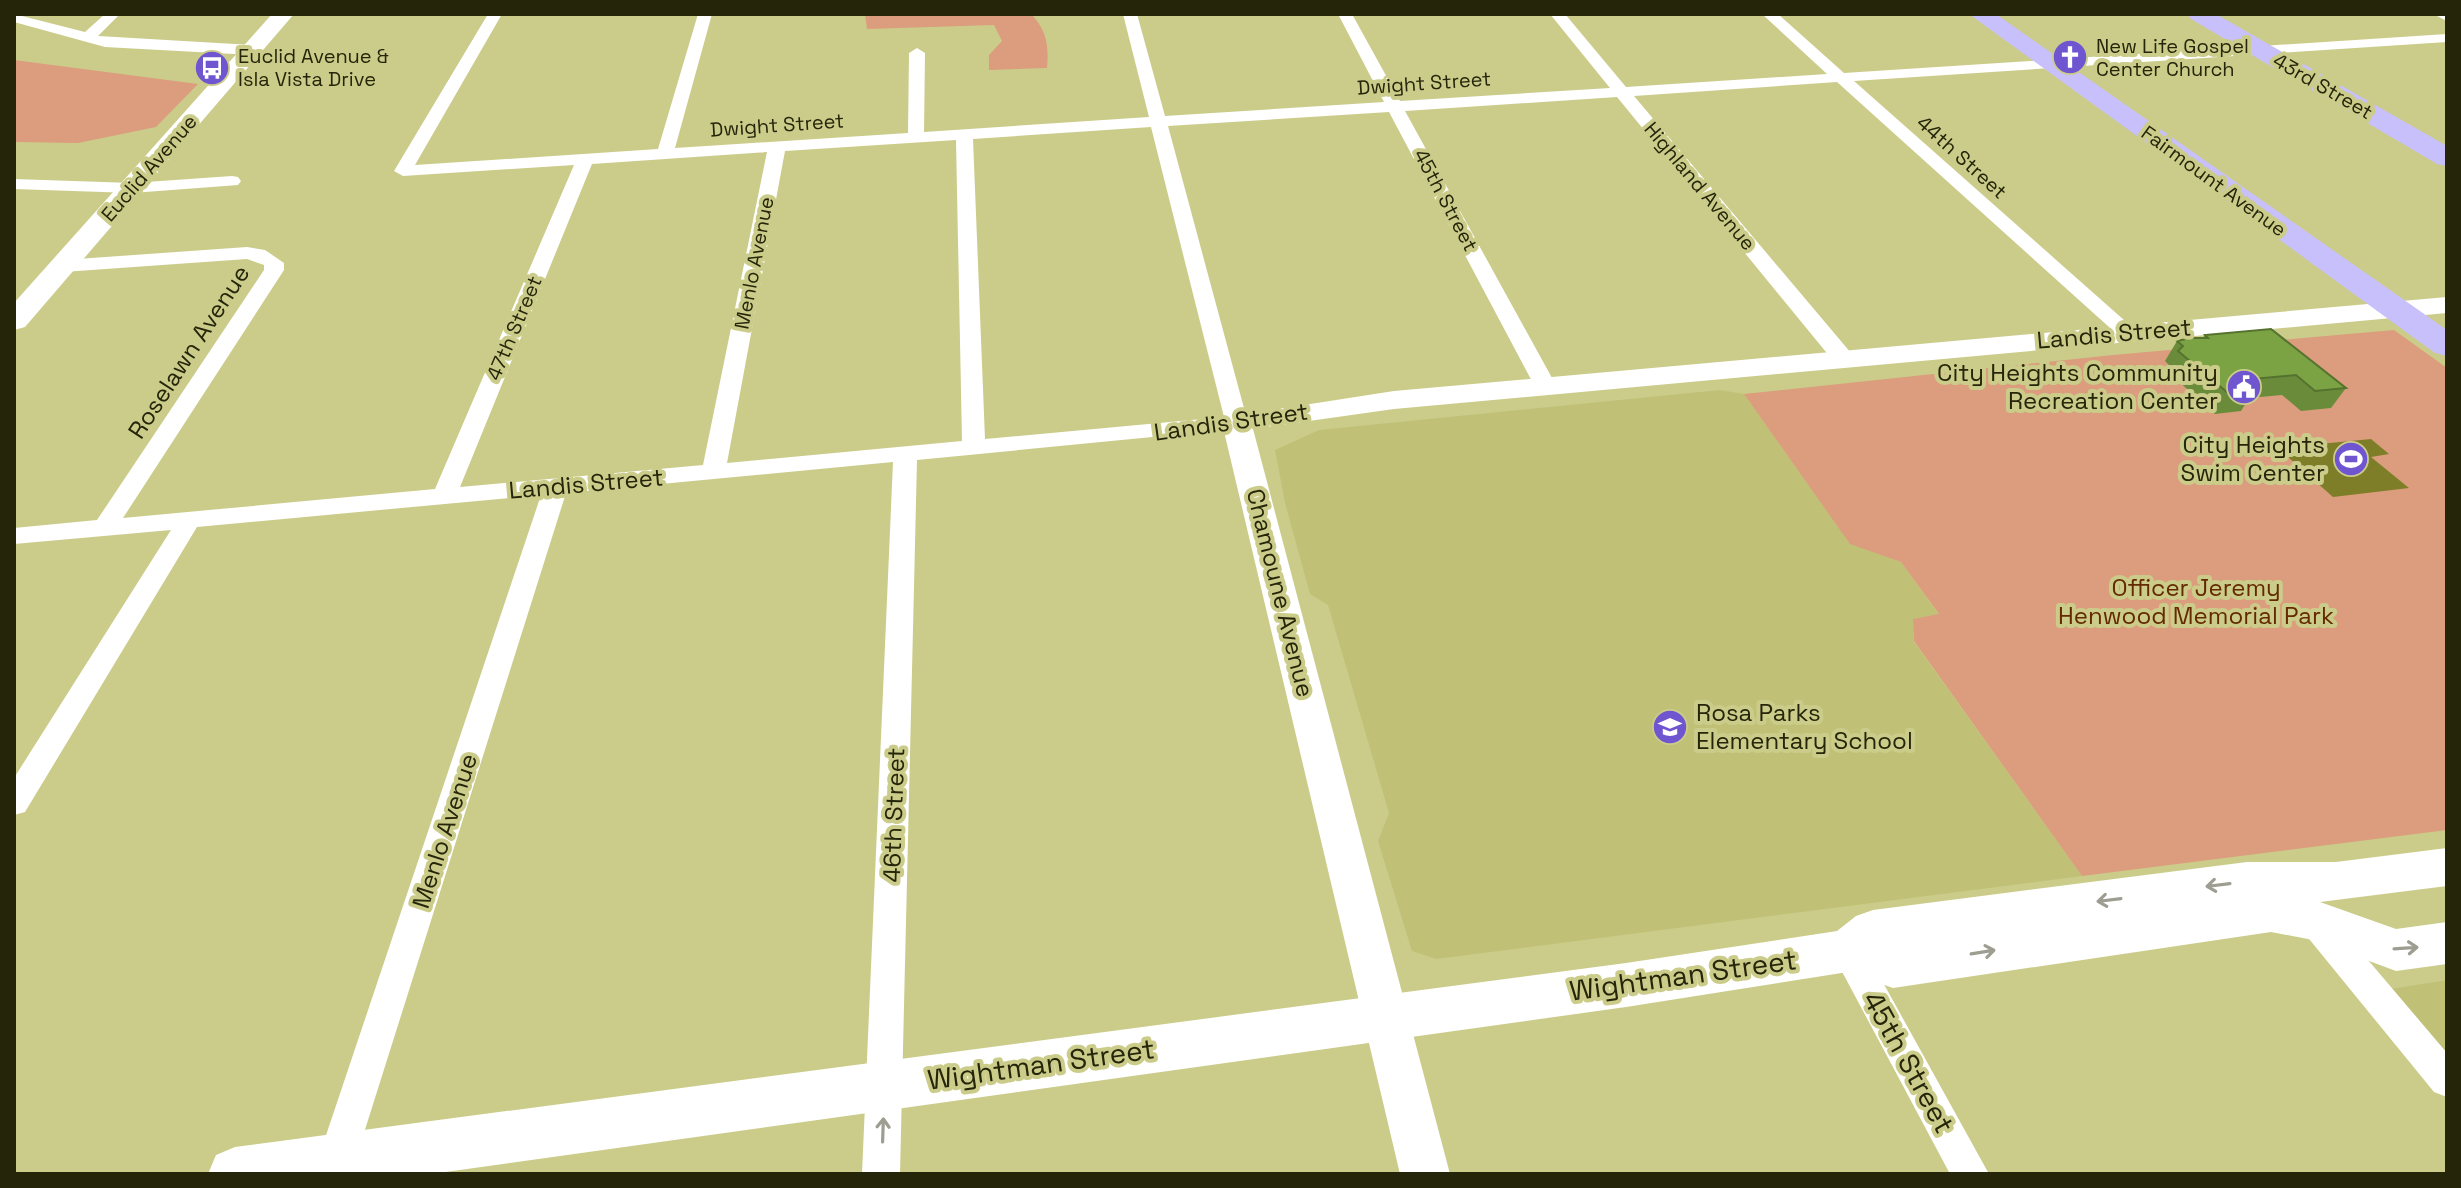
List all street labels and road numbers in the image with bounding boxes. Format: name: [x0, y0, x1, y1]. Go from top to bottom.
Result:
street label: 43rd Street: [2268, 47, 2378, 125]
street label: Dwight Street: [1356, 65, 1492, 101]
street label: Dwight Street: [709, 107, 845, 143]
street label: Euclid Avenue: [95, 109, 203, 227]
street label: 44th Street: [1911, 110, 2013, 204]
street label: Highland Avenue: [1639, 116, 1761, 256]
street label: Fairmount Avenue: [2136, 120, 2292, 242]
street label: 45th Street: [1408, 144, 1484, 256]
street label: Menlo Avenue: [728, 195, 780, 331]
street label: Roselawn Avenue: [121, 259, 256, 444]
street label: 47th Street: [480, 272, 548, 384]
street label: Landis Street: [2035, 311, 2193, 356]
street label: Landis Street: [1152, 395, 1310, 448]
street label: Landis Street: [507, 461, 665, 506]
street label: Chamoune Avenue: [1240, 485, 1321, 700]
street label: 46th Street: [876, 747, 911, 883]
street label: Menlo Avenue: [405, 749, 484, 912]
street label: Wightman Street: [1567, 941, 1799, 1009]
street label: 45th Street: [1855, 985, 1963, 1139]
street label: Wightman Street: [925, 1030, 1157, 1098]

